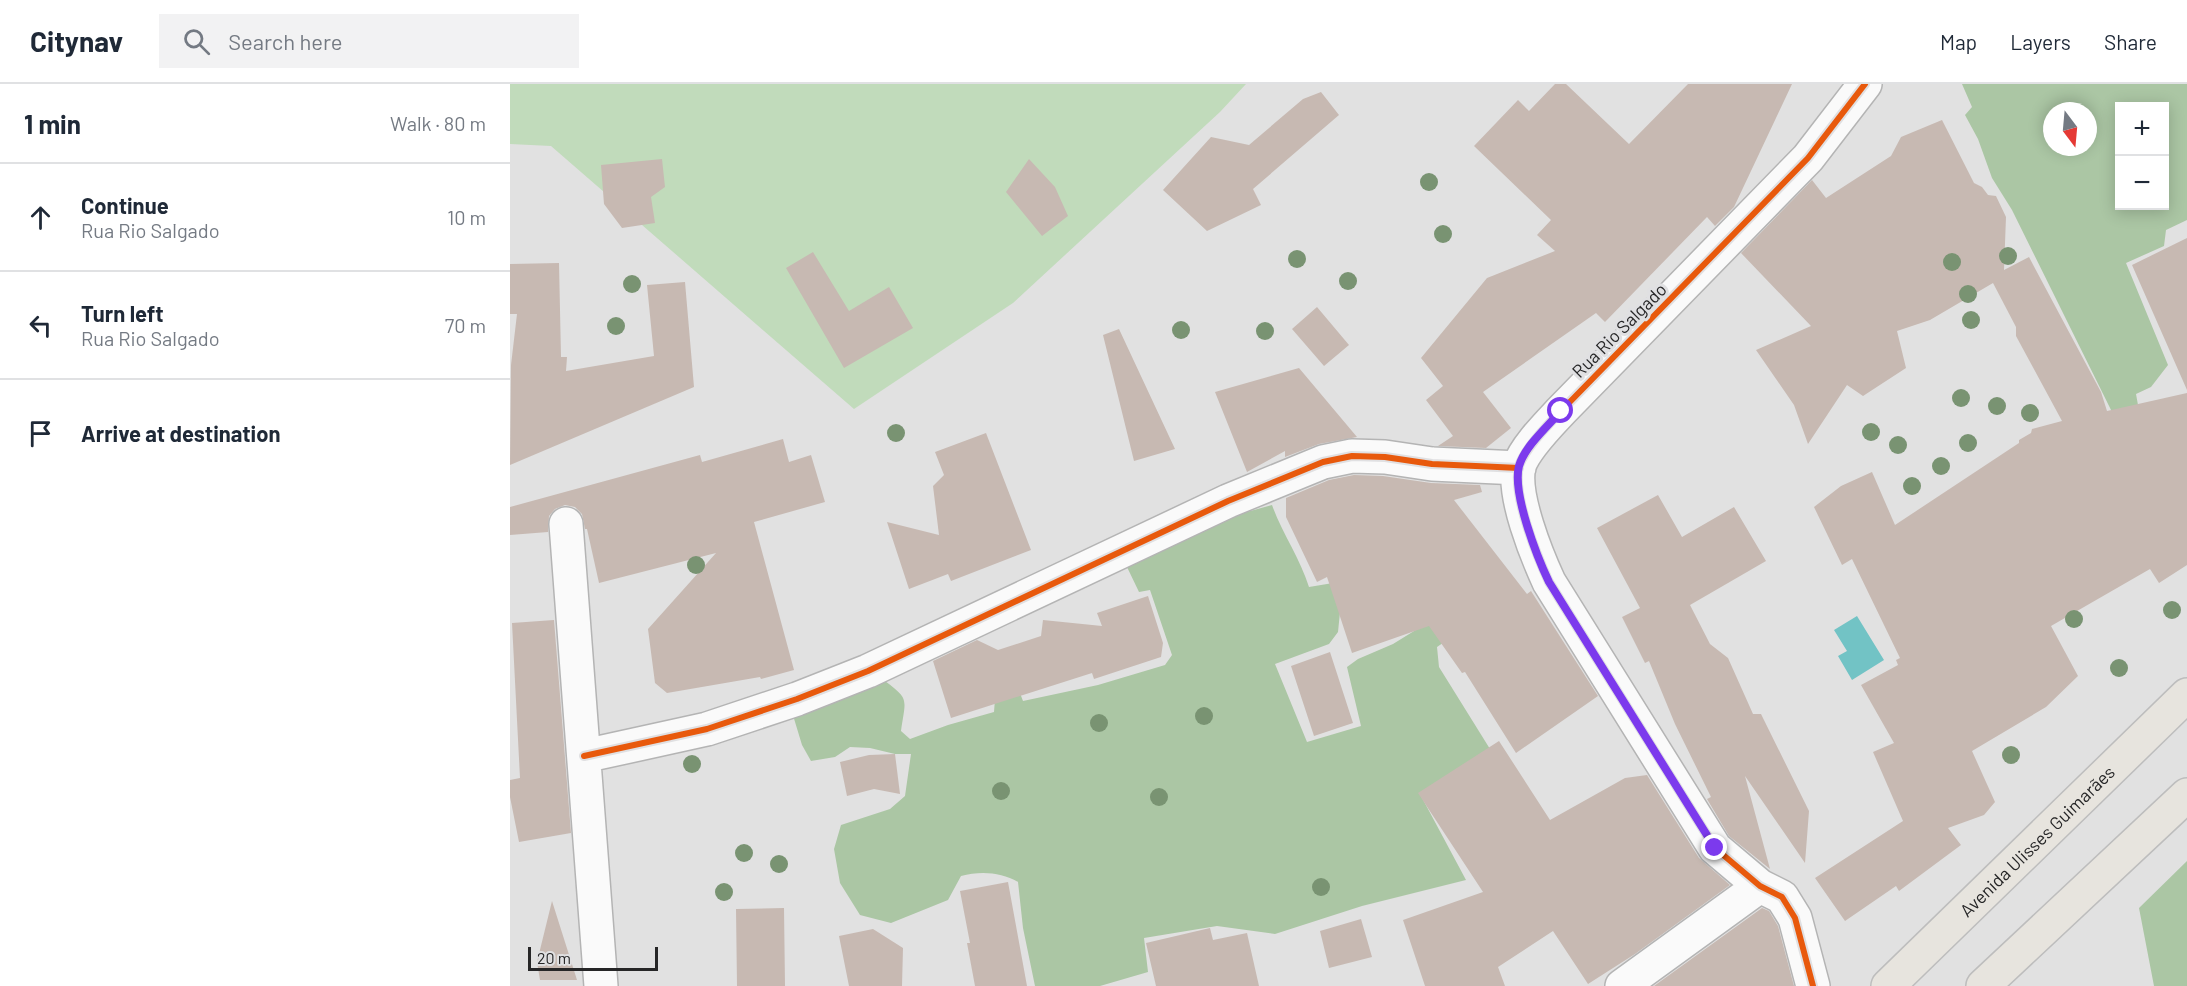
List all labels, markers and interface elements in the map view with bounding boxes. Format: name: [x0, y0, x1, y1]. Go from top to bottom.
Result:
search box: [159, 14, 579, 68]
text: Citynav: [30, 24, 123, 58]
icon: search: [180, 25, 213, 58]
text: Search here: [228, 28, 343, 54]
text: Map: [1940, 29, 1977, 54]
text: Layers: [2010, 29, 2071, 54]
text: Share: [2104, 29, 2157, 54]
north arrow: [2043, 102, 2097, 156]
map controls: [2115, 102, 2169, 210]
button: +: [2115, 102, 2169, 156]
text: 1 min: [24, 108, 81, 139]
text: Walk · 80 m: [390, 111, 486, 135]
button: −: [2115, 156, 2169, 210]
text: Continue: [81, 192, 169, 218]
icon: ahead: [24, 201, 57, 234]
text: 10 m: [447, 205, 486, 229]
text: Rua Rio Salgado: [81, 218, 220, 242]
street label: Rua Rio Salgado: [1567, 278, 1671, 382]
text: Turn left: [81, 300, 164, 326]
icon: left: [24, 309, 57, 342]
text: 70 m: [445, 313, 486, 337]
text: Rua Rio Salgado: [81, 326, 220, 350]
route start: [1547, 397, 1573, 423]
icon: arrive: [24, 417, 57, 450]
text: Arrive at destination: [81, 420, 280, 446]
street label: Avenida Ulisses Guimarães: [1955, 761, 2119, 921]
route end: [1701, 834, 1727, 860]
scale bar: [528, 944, 658, 972]
text: 20 m: [537, 948, 571, 967]

